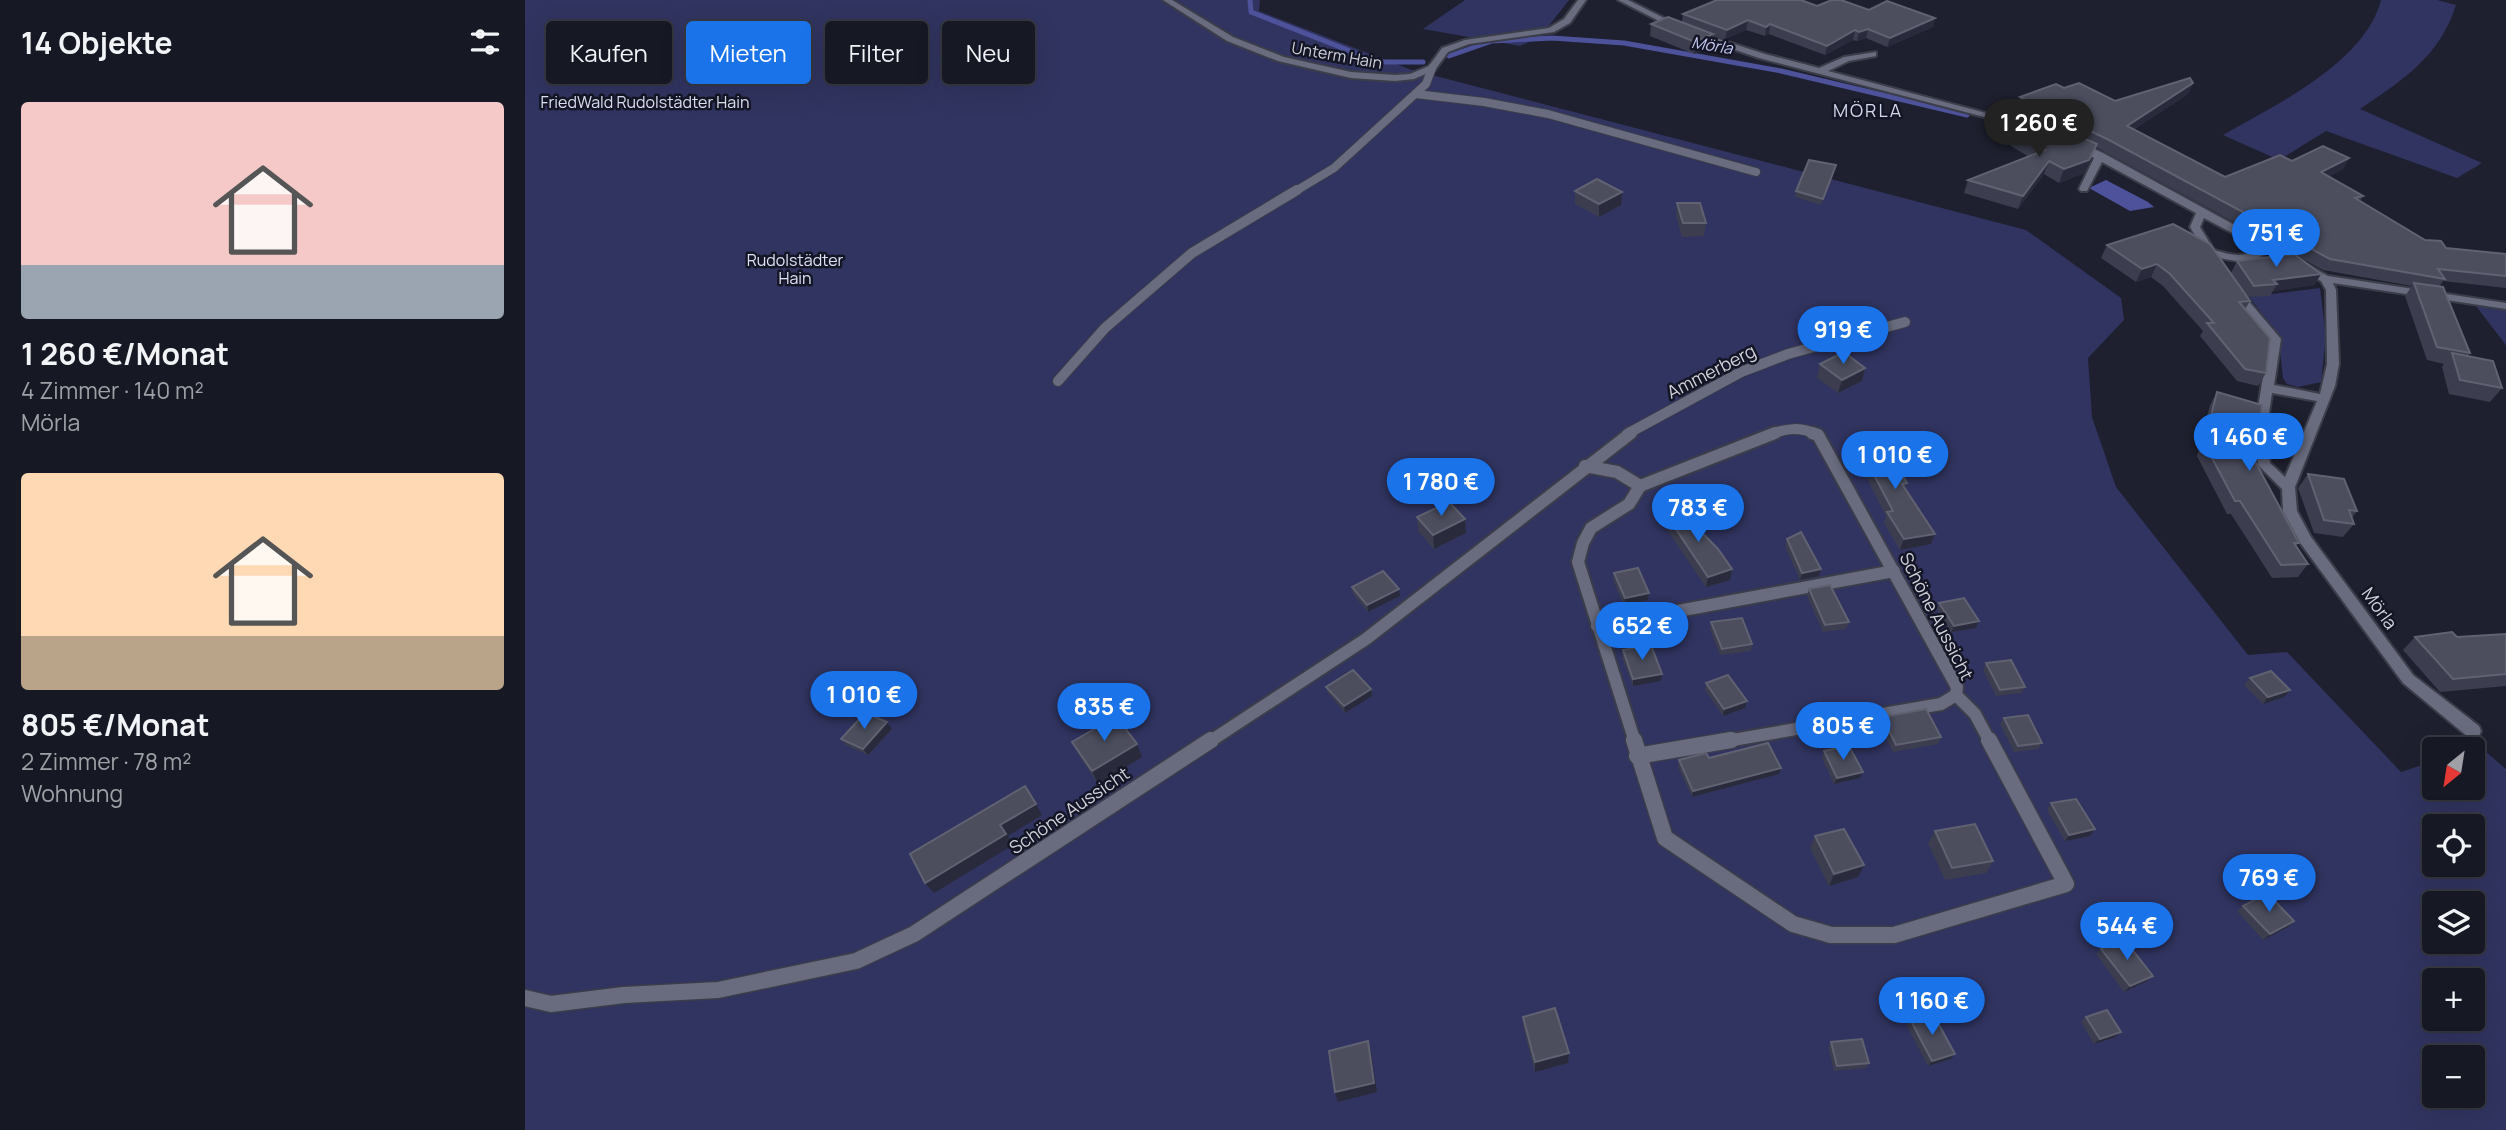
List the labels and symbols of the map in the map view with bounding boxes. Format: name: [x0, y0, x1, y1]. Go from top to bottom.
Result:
water label: Mörla: [1690, 31, 1735, 59]
street label: Unterm Hain: [1290, 36, 1384, 74]
park label: FriedWald Rudolstädter Hain: [541, 91, 749, 113]
district label: MÖRLA: [1833, 98, 1903, 122]
pin: 1 260 €: [1974, 100, 2104, 159]
pin: 751 €: [2227, 210, 2325, 269]
park label: Rudolstädter Hain: [747, 249, 844, 289]
pin: 919 €: [1794, 306, 1892, 366]
street label: Ammerberg: [1662, 338, 1760, 404]
pin: 1 460 €: [2184, 414, 2314, 473]
pin: 1 010 €: [1830, 432, 1960, 491]
pin: 1 780 €: [1376, 458, 1506, 518]
pin: 783 €: [1649, 484, 1747, 544]
street label: Schöne Aussicht: [1894, 548, 1980, 684]
street label: Mörla: [2357, 582, 2403, 634]
pin: 652 €: [1593, 602, 1691, 662]
pin: 1 010 €: [799, 672, 929, 731]
pin: 835 €: [1055, 684, 1153, 743]
pin: 805 €: [1794, 702, 1892, 762]
north arrow: [2422, 737, 2485, 800]
street label: Schöne Aussicht: [1004, 761, 1134, 859]
pin: 769 €: [2220, 855, 2318, 914]
pin: 544 €: [2078, 902, 2176, 962]
pin: 1 160 €: [1867, 978, 1997, 1037]

